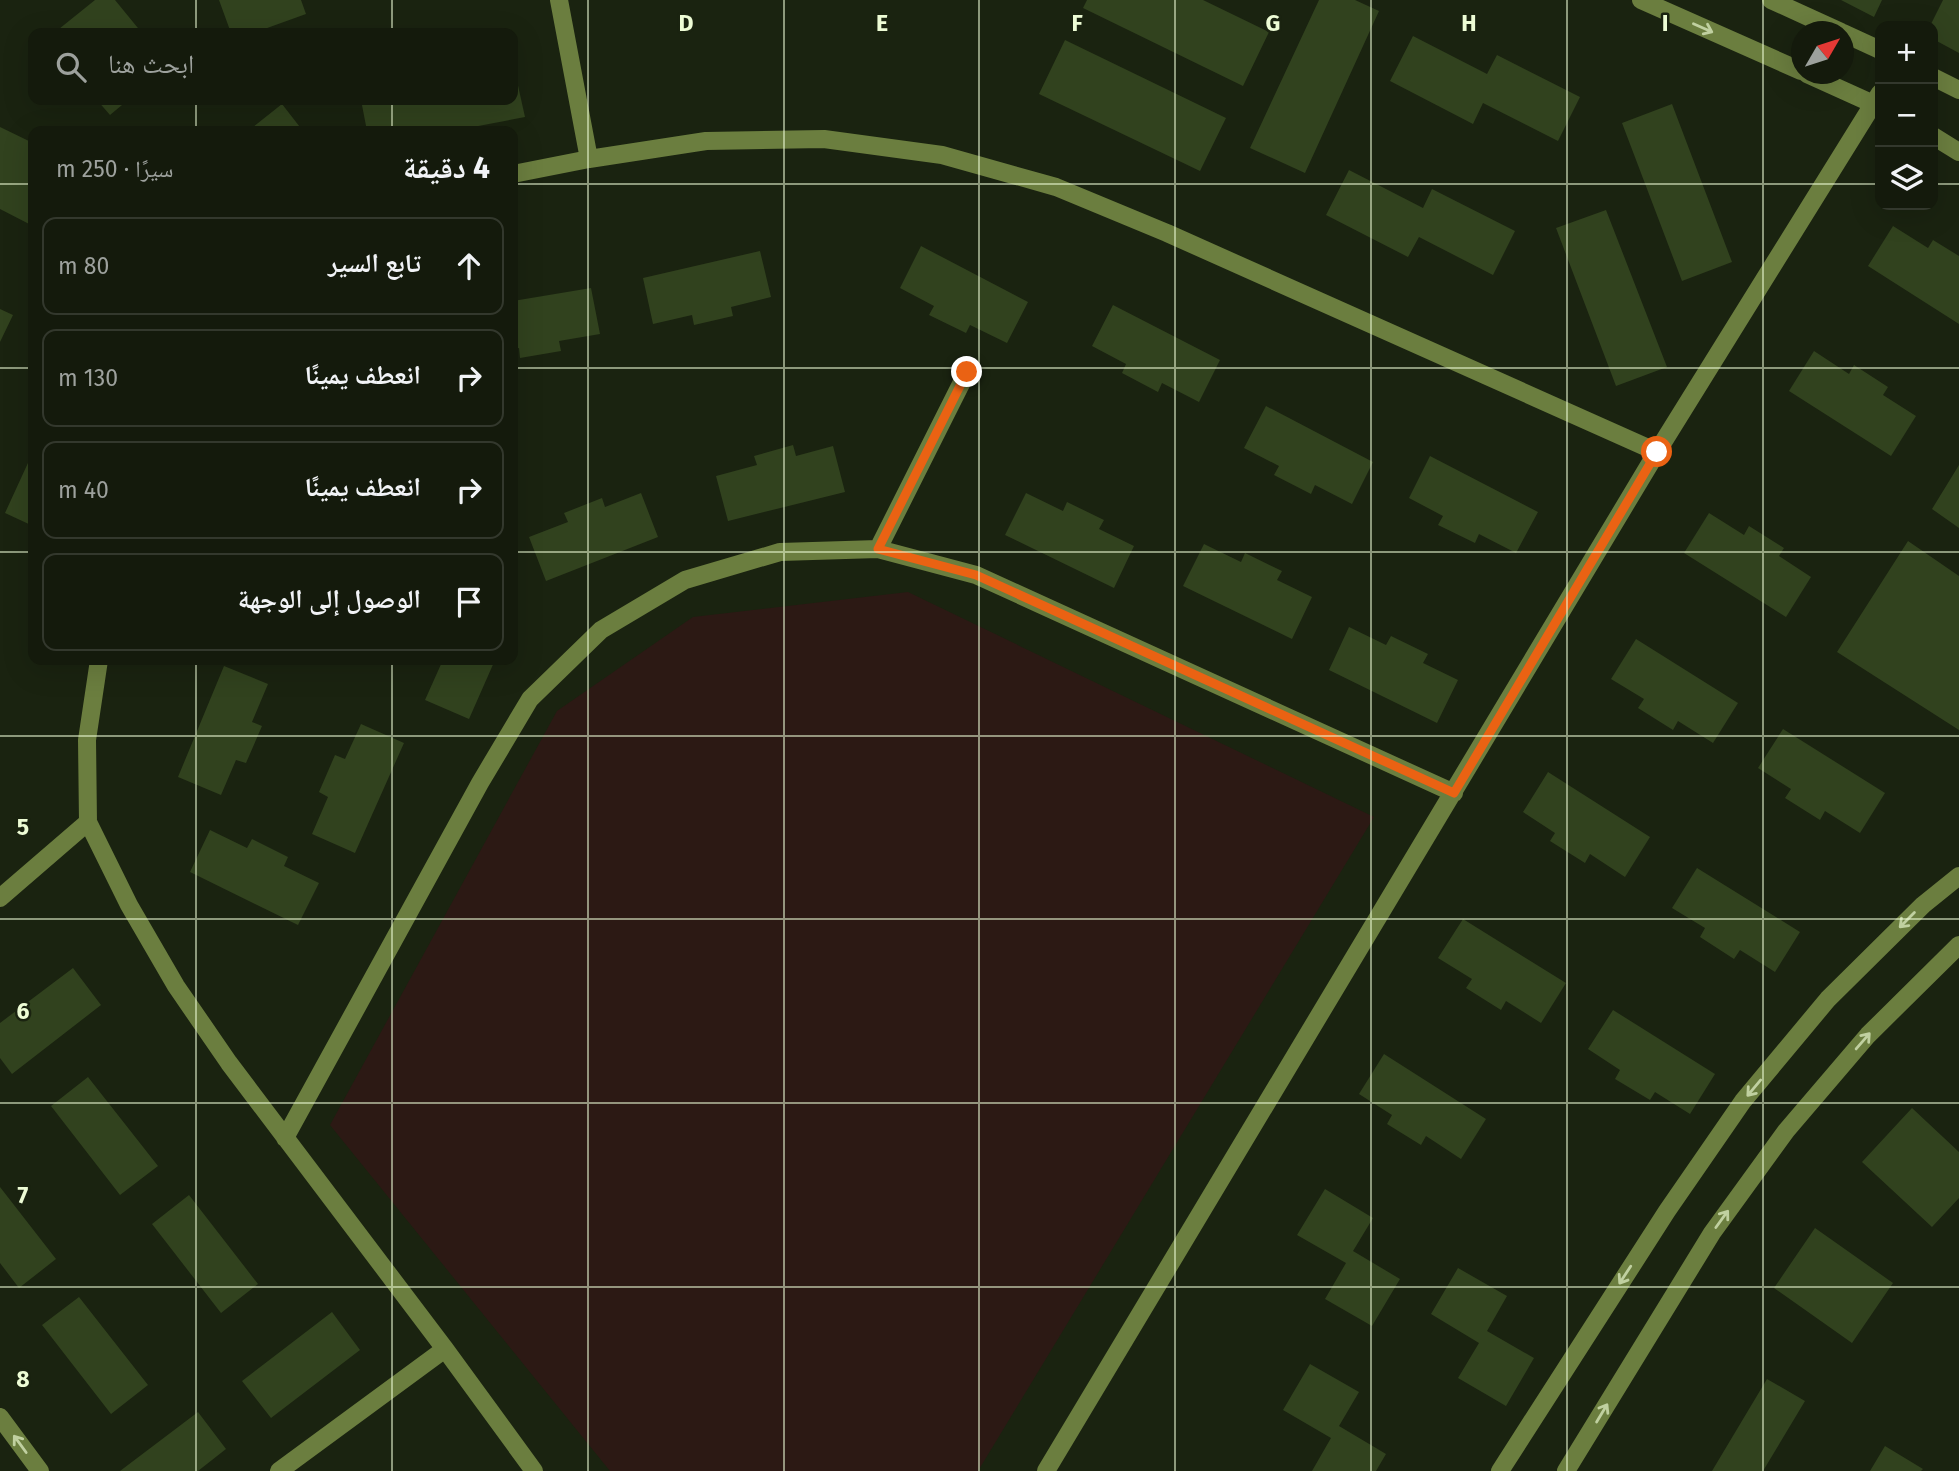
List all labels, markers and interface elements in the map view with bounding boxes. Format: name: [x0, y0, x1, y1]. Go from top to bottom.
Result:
text: D: [679, 9, 694, 37]
text: E: [876, 9, 888, 37]
text: F: [1071, 9, 1083, 37]
text: G: [1266, 9, 1280, 37]
text: H: [1461, 9, 1477, 37]
text: I: [1662, 9, 1668, 37]
north arrow: [1791, 21, 1854, 84]
map controls: [1875, 21, 1938, 210]
button: +: [1875, 21, 1938, 84]
one-way arrow: [1692, 22, 1714, 35]
search box: [28, 28, 518, 105]
icon: search: [52, 48, 90, 86]
text: ابحث هنا: [108, 49, 194, 80]
button: −: [1875, 84, 1938, 147]
button: layers: [1875, 147, 1938, 210]
text: 4 دقيقة: [403, 150, 490, 186]
text: سيرًا · 250 m: [56, 155, 173, 183]
icon: ahead: [450, 247, 488, 285]
text: تابع السير: [328, 248, 421, 279]
text: 80 m: [58, 252, 109, 280]
route end: [951, 356, 982, 387]
icon: right: [450, 359, 488, 397]
text: انعطف يمينًا: [305, 360, 421, 391]
text: 130 m: [58, 364, 118, 392]
route start: [1641, 436, 1672, 467]
icon: right: [450, 471, 488, 509]
text: انعطف يمينًا: [305, 472, 421, 503]
text: 40 m: [58, 476, 109, 504]
icon: arrive: [450, 583, 488, 621]
text: الوصول إلى الوجهة: [238, 584, 421, 615]
text: 5: [17, 813, 29, 841]
one-way arrow: [1899, 911, 1916, 928]
text: 6: [17, 997, 30, 1025]
one-way arrow: [1855, 1032, 1871, 1050]
one-way arrow: [1746, 1078, 1762, 1096]
text: 7: [18, 1181, 29, 1209]
one-way arrow: [1714, 1210, 1729, 1229]
one-way arrow: [1618, 1265, 1632, 1285]
text: 8: [16, 1365, 30, 1393]
one-way arrow: [1595, 1403, 1609, 1423]
one-way arrow: [13, 1435, 27, 1454]

